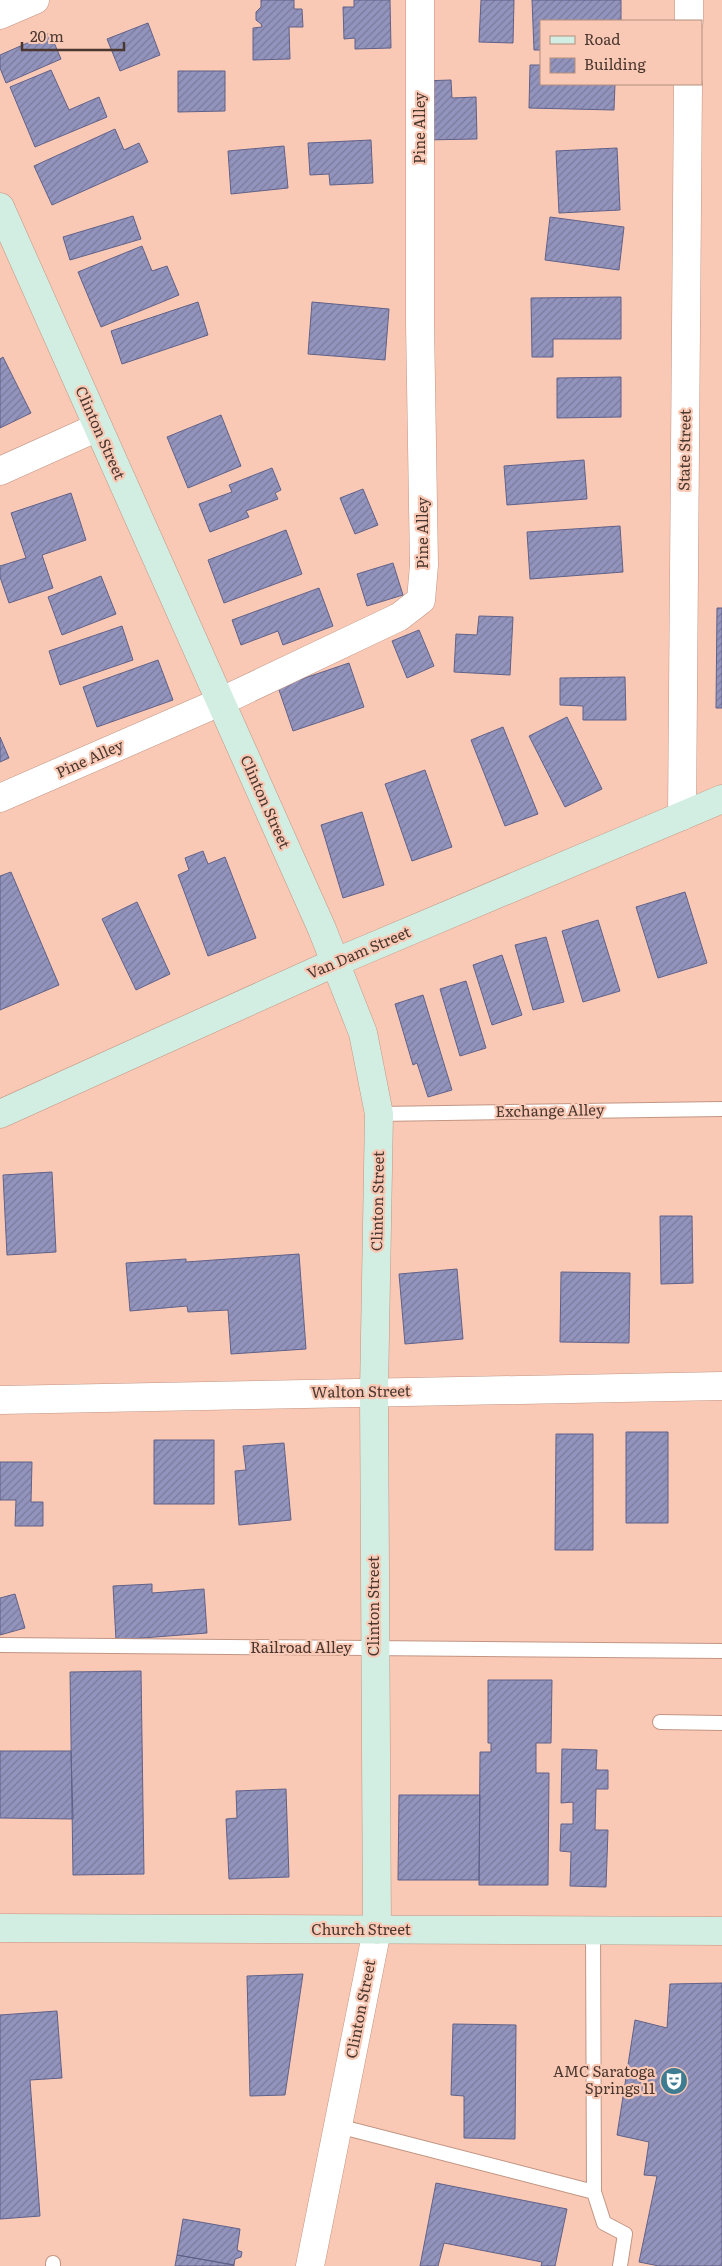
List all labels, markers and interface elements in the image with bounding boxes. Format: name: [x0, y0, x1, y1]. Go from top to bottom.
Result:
scale bar: [22, 20, 125, 52]
legend: [540, 20, 702, 85]
text: 20 m: [30, 24, 64, 47]
text: Road: [584, 27, 620, 50]
text: Building: [584, 52, 646, 75]
street label: Pine Alley: [407, 92, 430, 164]
street label: Clinton Street: [70, 382, 132, 483]
street label: State Street: [671, 409, 696, 491]
street label: Pine Alley: [410, 497, 433, 569]
street label: Pine Alley: [52, 732, 127, 783]
street label: Clinton Street: [235, 751, 297, 852]
street label: Van Dam Street: [303, 919, 414, 984]
street label: Exchange Alley: [495, 1097, 605, 1122]
street label: Clinton Street: [364, 1151, 389, 1251]
street label: Walton Street: [311, 1378, 411, 1403]
street label: Clinton Street: [361, 1556, 384, 1656]
street label: Railroad Alley: [250, 1635, 352, 1658]
street label: Church Street: [311, 1917, 411, 1940]
street label: Clinton Street: [339, 1957, 380, 2060]
place label: AMC Saratoga Springs 11: [553, 2059, 656, 2099]
theatre icon: AMC Saratoga Springs 11: [659, 2066, 689, 2096]

